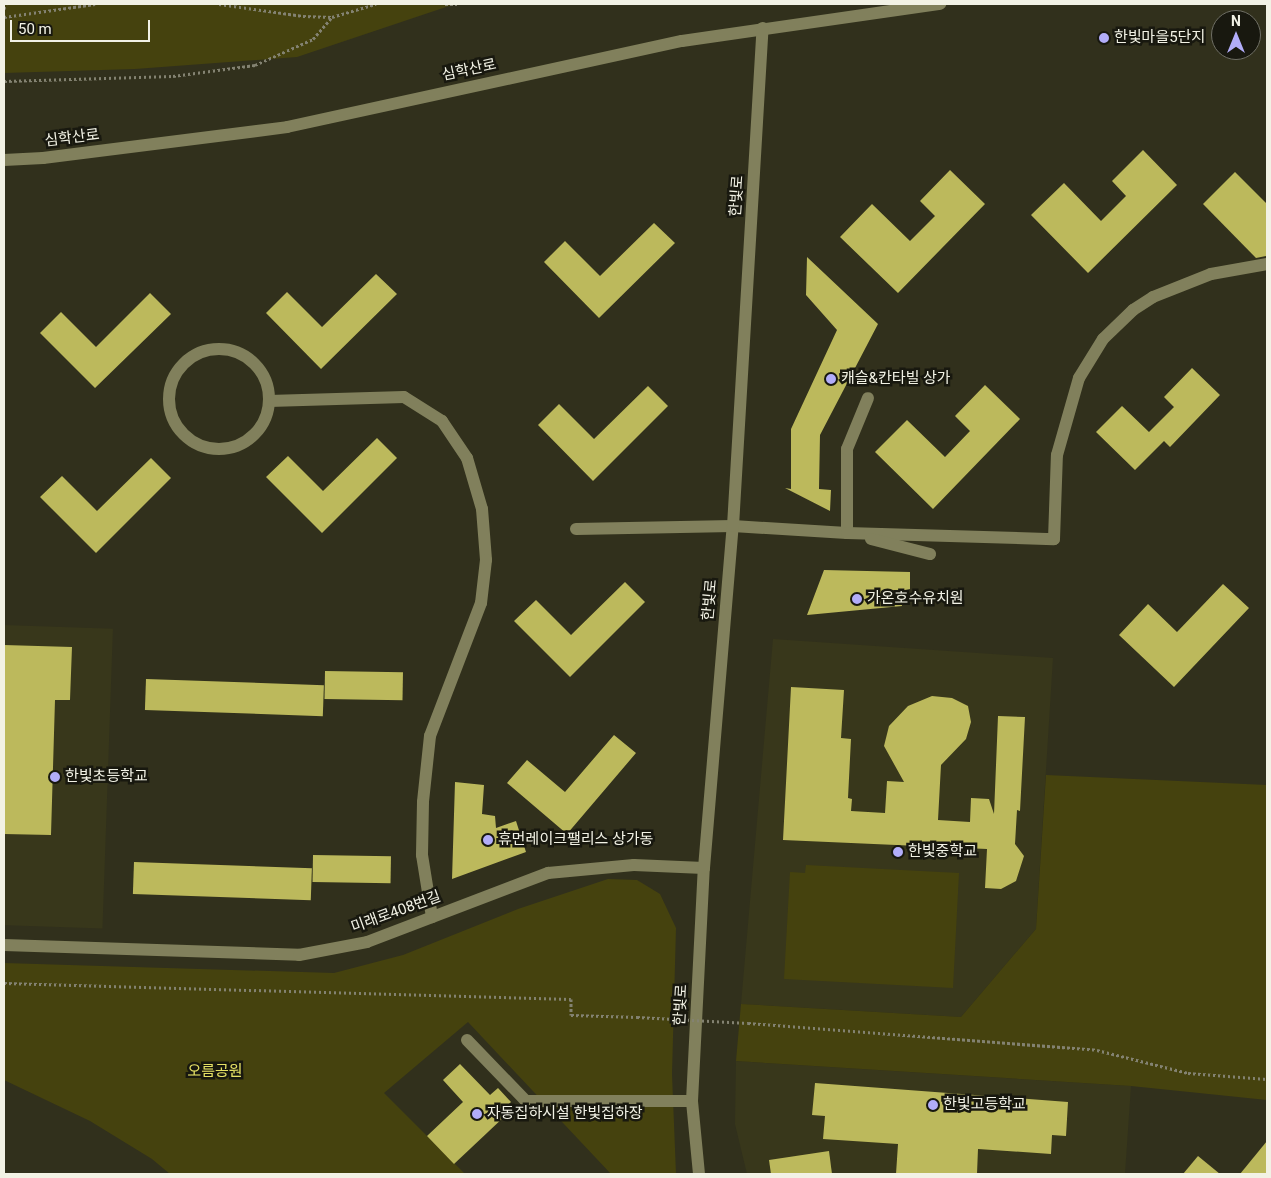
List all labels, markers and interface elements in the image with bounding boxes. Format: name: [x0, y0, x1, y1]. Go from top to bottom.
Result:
scale bar: [12, 10, 152, 42]
north arrow: [1211, 10, 1261, 60]
text: N: [1231, 13, 1241, 29]
text: 50 m: [18, 20, 52, 38]
place label: 한빛마을5단지: [1114, 29, 1205, 47]
marker: 한빛마을5단지: [1098, 32, 1110, 44]
street label: 심학산로: [440, 55, 498, 85]
street label: 심학산로: [44, 126, 100, 150]
street label: 한빛로: [727, 175, 747, 217]
place label: 캐슬&칸타빌 상가: [841, 370, 951, 388]
marker: 캐슬&칸타빌 상가: [825, 373, 837, 385]
street label: 한빛로: [699, 579, 721, 621]
place label: 가온호수유치원: [867, 590, 964, 608]
marker: 가온호수유치원: [851, 593, 863, 605]
place label: 한빛초등학교: [65, 768, 148, 786]
marker: 한빛초등학교: [49, 771, 61, 783]
place label: 휴먼레이크팰리스 상가동: [498, 831, 654, 849]
marker: 휴먼레이크팰리스 상가동: [482, 834, 494, 846]
place label: 한빛중학교: [908, 843, 977, 861]
marker: 한빛중학교: [892, 846, 904, 858]
street label: 미래로408번길: [349, 887, 443, 937]
street label: 한빛로: [671, 984, 691, 1026]
park label: 오름공원: [187, 1063, 243, 1081]
place label: 한빛고등학교: [943, 1096, 1026, 1114]
marker: 한빛고등학교: [927, 1099, 939, 1111]
place label: 자동집하시설 한빛집하장: [487, 1105, 643, 1123]
marker: 자동집하시설 한빛집하장: [471, 1108, 483, 1120]

